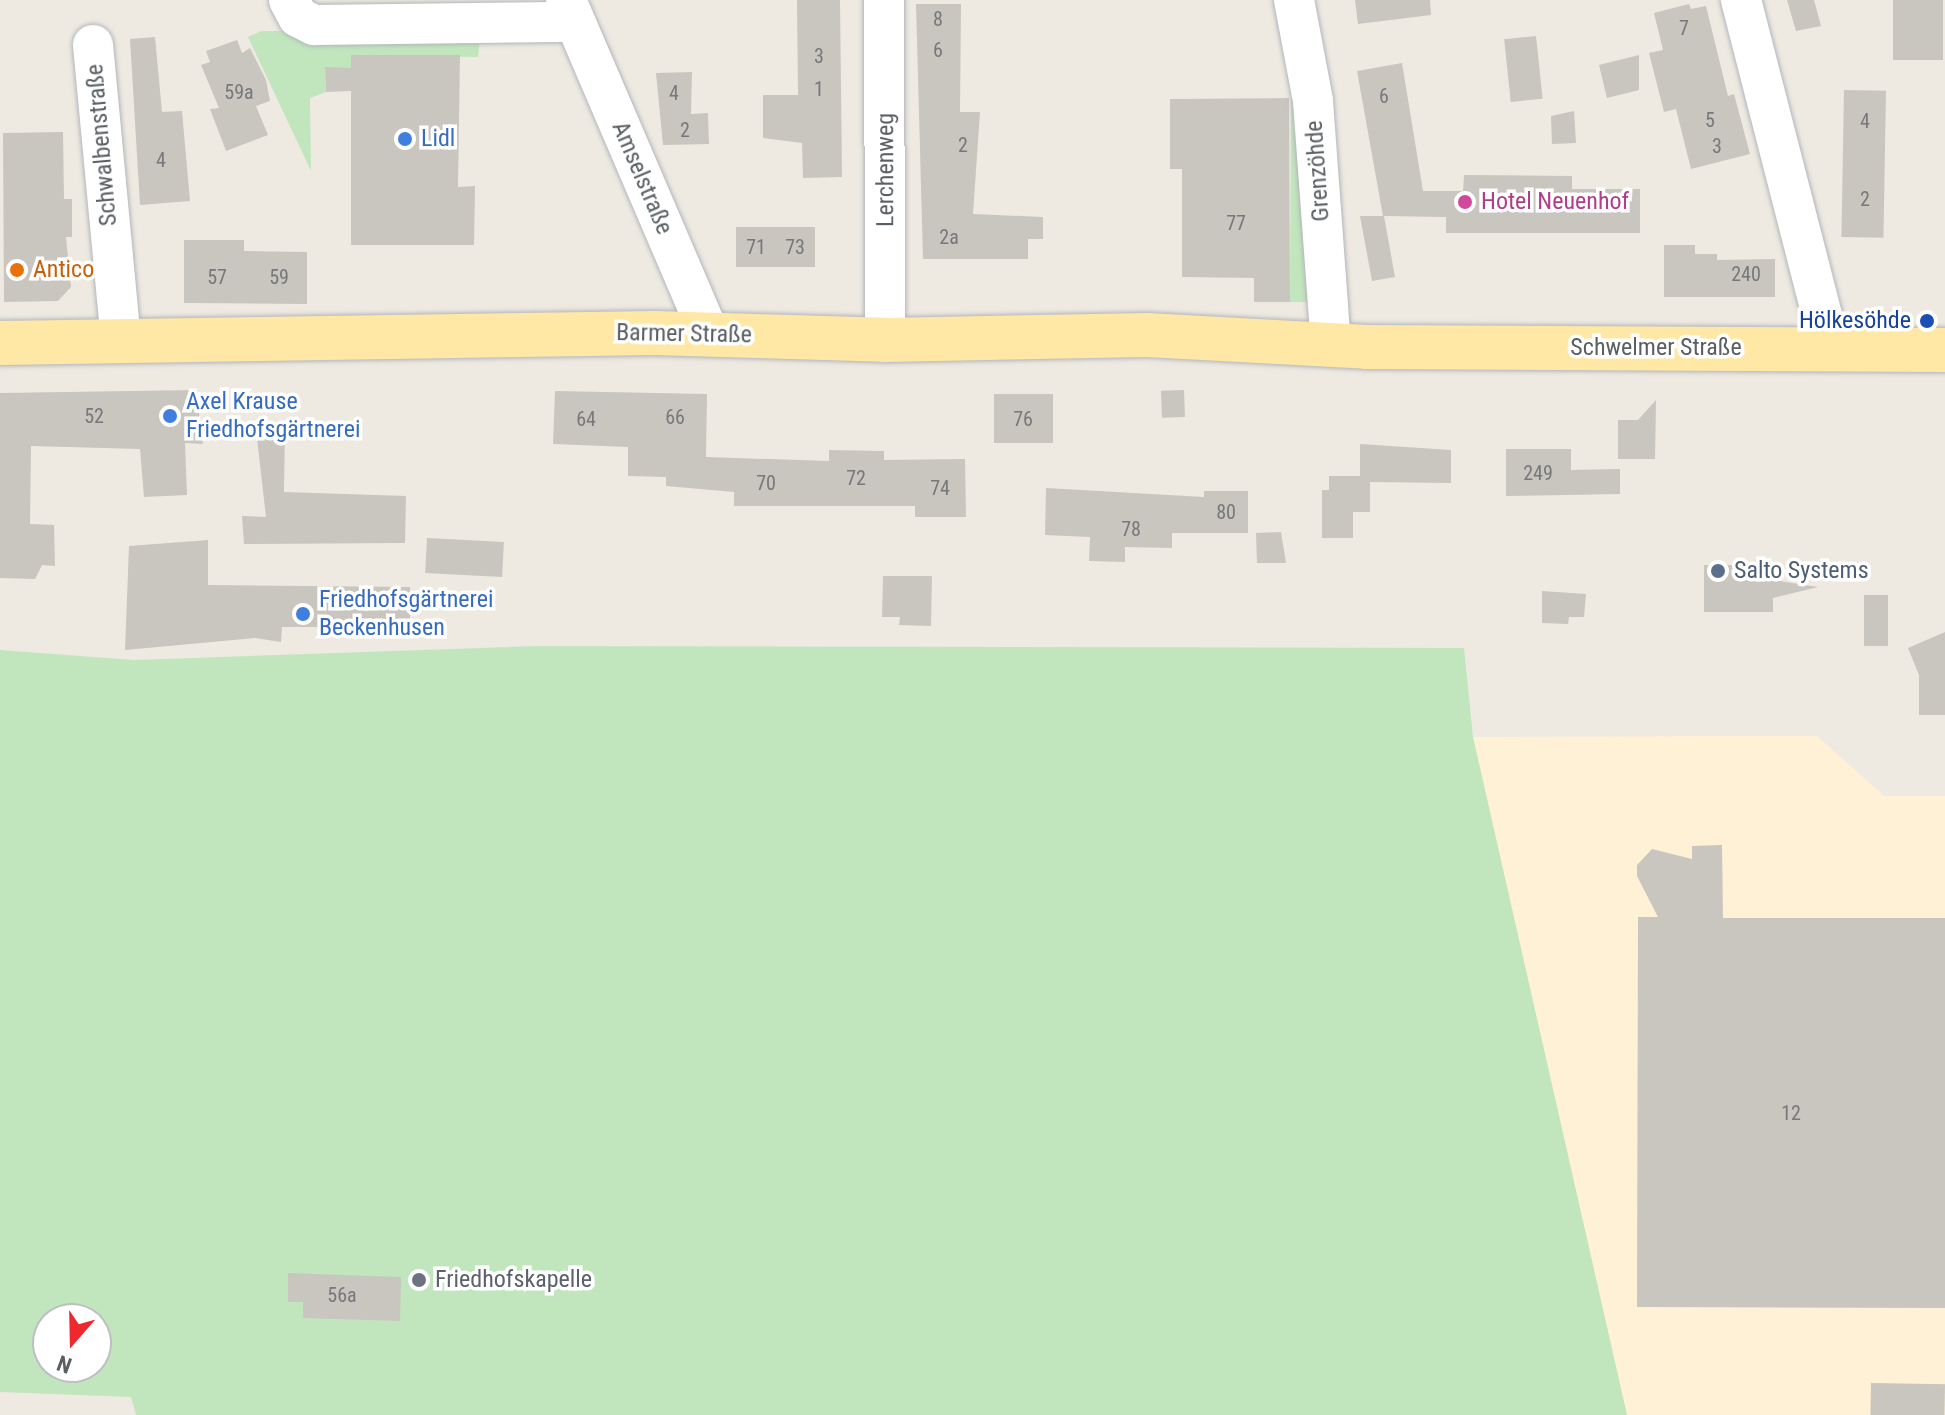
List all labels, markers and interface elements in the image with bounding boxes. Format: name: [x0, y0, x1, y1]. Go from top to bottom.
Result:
house number: 8: [933, 7, 943, 31]
house number: 7: [1679, 16, 1689, 40]
house number: 6: [933, 38, 943, 62]
house number: 3: [814, 44, 824, 68]
street label: Schwalbenstraße: [81, 63, 123, 227]
house number: 1: [814, 77, 824, 101]
house number: 59a: [224, 80, 254, 104]
house number: 4: [669, 81, 679, 105]
house number: 6: [1379, 84, 1389, 108]
house number: 5: [1705, 108, 1715, 132]
house number: 4: [1860, 109, 1870, 133]
street label: Lerchenweg: [872, 113, 900, 227]
street label: Amselstraße: [605, 117, 679, 239]
house number: 2: [680, 118, 690, 142]
street label: Grenzöhde: [1300, 119, 1336, 223]
place label: Lidl: [421, 125, 455, 153]
marker: Lidl: [396, 130, 414, 148]
house number: 2: [958, 133, 968, 157]
house number: 3: [1712, 134, 1722, 158]
house number: 4: [156, 148, 166, 172]
house number: 2: [1860, 187, 1870, 211]
place label: Hotel Neuenhof: [1481, 188, 1629, 216]
marker: Hotel Neuenhof: [1456, 193, 1474, 211]
house number: 77: [1226, 211, 1246, 235]
house number: 2a: [939, 225, 959, 249]
house number: 71: [746, 235, 766, 259]
house number: 73: [785, 235, 805, 259]
place label: Antico: [33, 256, 94, 284]
marker: Antico: [8, 261, 26, 279]
house number: 240: [1731, 262, 1761, 286]
house number: 57: [207, 265, 227, 289]
house number: 59: [269, 265, 289, 289]
place label: Hölkesöhde: [1799, 307, 1911, 335]
marker: Hölkesöhde: [1918, 312, 1936, 330]
street label: Barmer Straße: [616, 318, 752, 350]
street label: Schwelmer Straße: [1570, 334, 1742, 362]
place label: Axel Krause Friedhofsgärtnerei: [186, 388, 360, 444]
house number: 52: [84, 404, 104, 428]
house number: 66: [665, 405, 685, 429]
marker: Axel Krause Friedhofsgärtnerei: [161, 407, 179, 425]
house number: 64: [576, 407, 596, 431]
house number: 76: [1013, 407, 1033, 431]
house number: 249: [1523, 461, 1553, 485]
house number: 72: [846, 466, 866, 490]
house number: 70: [756, 471, 776, 495]
house number: 74: [930, 476, 950, 500]
house number: 80: [1216, 500, 1236, 524]
house number: 78: [1121, 517, 1141, 541]
place label: Salto Systems: [1734, 557, 1869, 585]
marker: Salto Systems: [1709, 562, 1727, 580]
place label: Friedhofsgärtnerei Beckenhusen: [319, 586, 493, 642]
marker: Friedhofsgärtnerei Beckenhusen: [294, 605, 312, 623]
house number: 12: [1781, 1101, 1801, 1125]
place label: Friedhofskapelle: [435, 1266, 592, 1294]
marker: Friedhofskapelle: [410, 1271, 428, 1289]
house number: 56a: [327, 1283, 357, 1307]
north arrow: [32, 1303, 112, 1383]
text: N: [54, 1350, 75, 1378]

